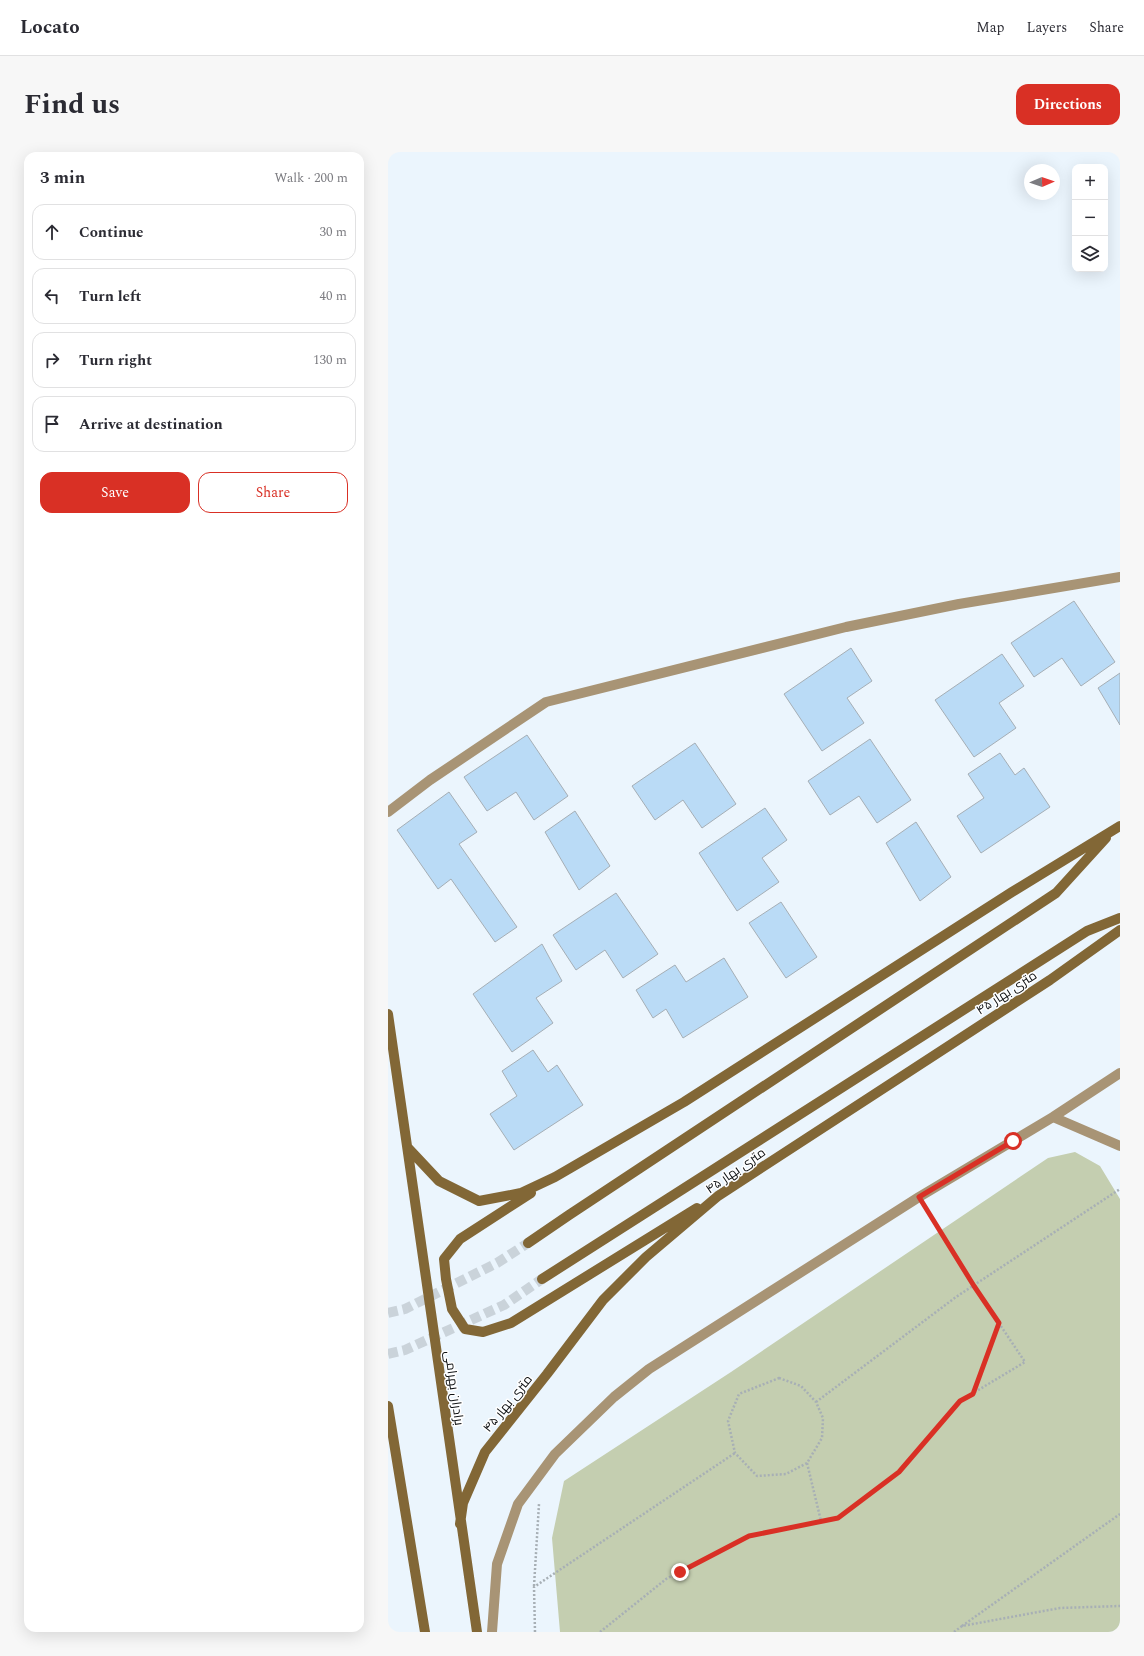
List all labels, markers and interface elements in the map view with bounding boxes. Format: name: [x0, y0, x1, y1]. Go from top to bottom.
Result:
text: Locato: [20, 13, 80, 42]
text: Map: [976, 17, 1005, 38]
text: Layers: [1027, 17, 1067, 38]
text: Share: [1089, 17, 1124, 38]
text: Find us: [24, 83, 120, 126]
button: Directions: [1016, 84, 1120, 125]
north arrow: [1024, 164, 1060, 200]
map controls: [1072, 164, 1108, 272]
button: +: [1072, 164, 1108, 200]
text: 3 min: [40, 165, 85, 191]
text: Walk · 200 m: [274, 168, 348, 188]
button: −: [1072, 200, 1108, 236]
icon: ahead: [41, 221, 63, 243]
text: Continue: [79, 221, 144, 244]
text: 30 m: [320, 222, 347, 242]
button: layers: [1072, 236, 1108, 272]
icon: left: [41, 285, 63, 307]
text: Turn left: [79, 285, 141, 308]
text: 40 m: [320, 286, 347, 306]
icon: right: [41, 349, 63, 371]
text: Turn right: [79, 349, 152, 372]
text: 130 m: [313, 350, 347, 370]
icon: arrive: [41, 413, 63, 435]
text: Arrive at destination: [79, 413, 223, 436]
button: Save: [40, 472, 190, 513]
button: Share: [198, 472, 348, 513]
street label: ۴۵ متری بهار: [972, 966, 1041, 1020]
route start: [1004, 1132, 1022, 1150]
street label: ۴۵ متری بهار: [701, 1143, 770, 1199]
street label: برادران بهرامی: [439, 1349, 469, 1427]
street label: ۴۵ متری بهار: [478, 1370, 537, 1437]
route end: [671, 1563, 689, 1581]

